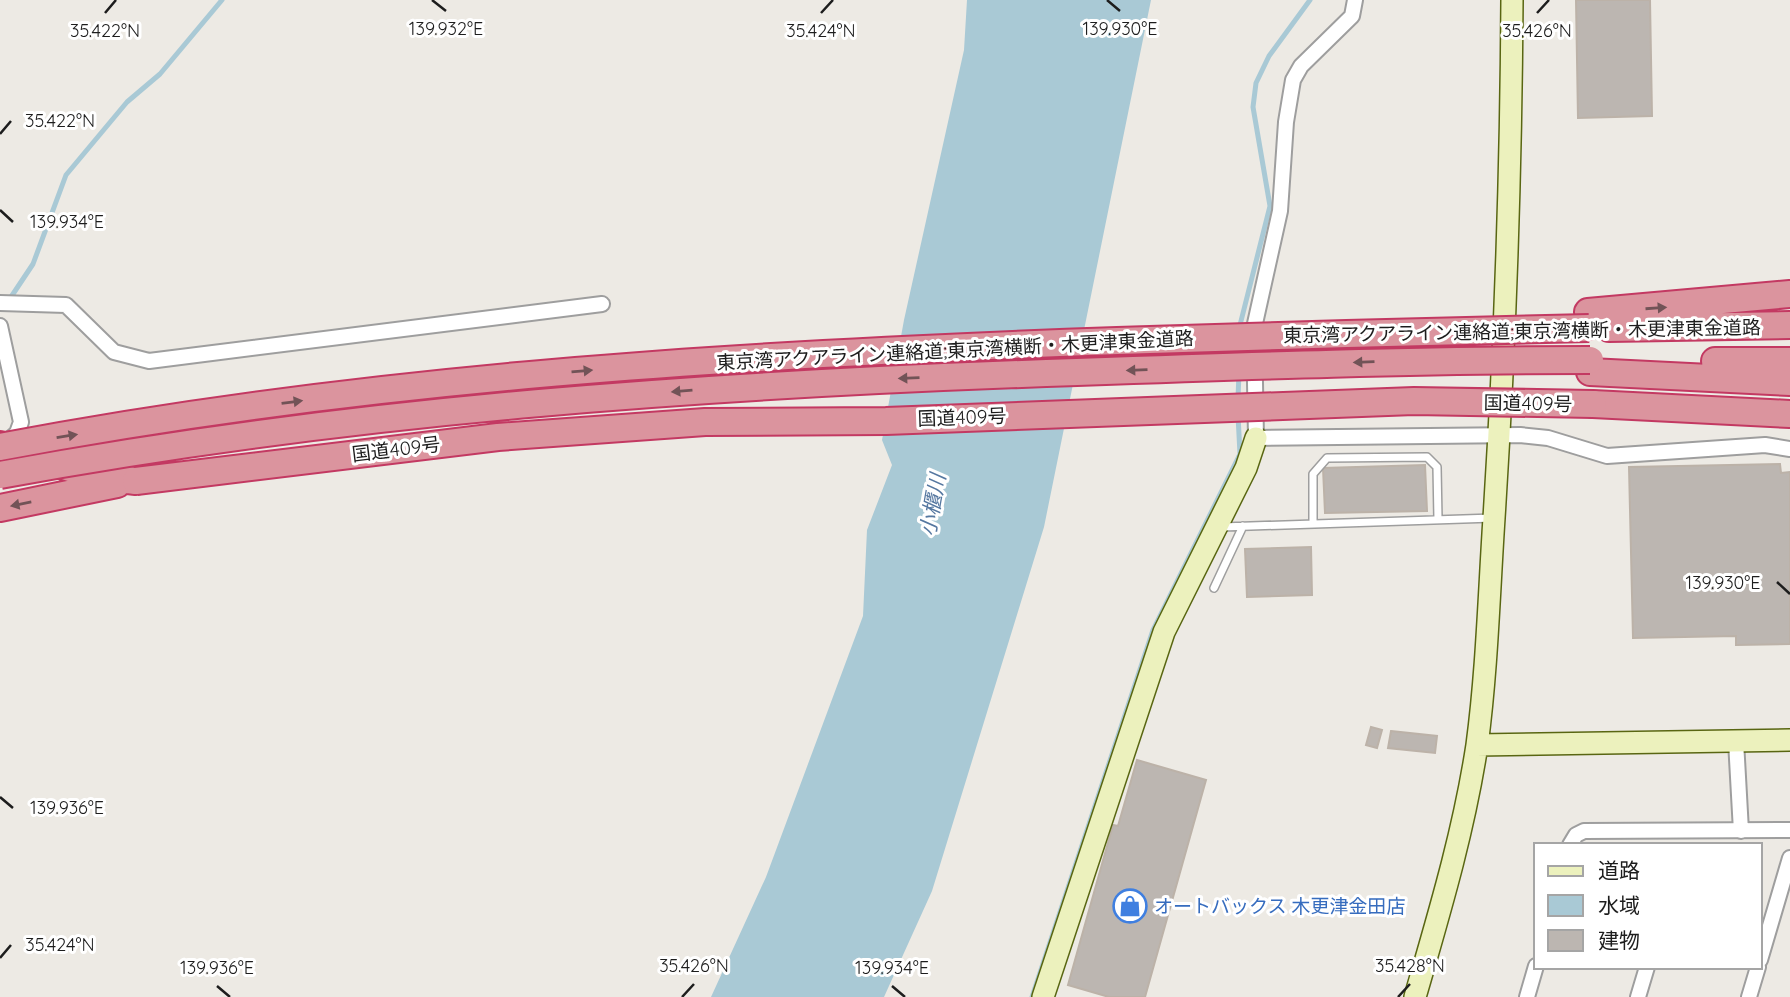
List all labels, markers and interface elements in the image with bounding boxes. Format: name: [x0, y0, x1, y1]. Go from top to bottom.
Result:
text: 139.932°E: [409, 17, 483, 40]
text: 139.930°E: [1082, 17, 1158, 40]
text: 35.422°N: [70, 19, 140, 42]
text: 35.424°N: [786, 19, 856, 42]
text: 35.426°N: [1502, 19, 1572, 42]
text: 35.422°N: [25, 109, 95, 132]
text: 139.934°E: [30, 210, 104, 233]
one-way arrow: [1645, 302, 1667, 313]
street label: 東京湾アクアライン連絡道;東京湾横断・木更津東金道路: [1283, 315, 1761, 347]
street label: 東京湾アクアライン連絡道;東京湾横断・木更津東金道路: [716, 326, 1194, 374]
one-way arrow: [1353, 357, 1375, 368]
one-way arrow: [1125, 364, 1147, 376]
one-way arrow: [572, 365, 594, 376]
one-way arrow: [898, 372, 920, 383]
one-way arrow: [671, 386, 693, 397]
street label: 国道409号: [1483, 390, 1573, 416]
one-way arrow: [281, 396, 303, 407]
street label: 国道409号: [917, 403, 1007, 431]
one-way arrow: [56, 430, 78, 441]
street label: 国道409号: [350, 432, 442, 466]
water label: 小櫃川: [914, 470, 951, 538]
one-way arrow: [10, 498, 32, 509]
text: 139.930°E: [1685, 571, 1761, 594]
text: 139.936°E: [30, 796, 104, 819]
legend: [1534, 843, 1762, 969]
text: 道路: [1598, 857, 1640, 883]
shop icon: オートバックス 木更津金田店: [1111, 887, 1149, 925]
text: 水域: [1598, 892, 1640, 918]
place label: オートバックス 木更津金田店: [1154, 894, 1406, 918]
text: 建物: [1598, 927, 1640, 953]
text: 35.424°N: [25, 933, 95, 956]
text: 35.426°N: [659, 954, 729, 977]
text: 35.428°N: [1375, 954, 1445, 977]
text: 139.936°E: [180, 956, 254, 979]
text: 139.934°E: [855, 956, 929, 979]

